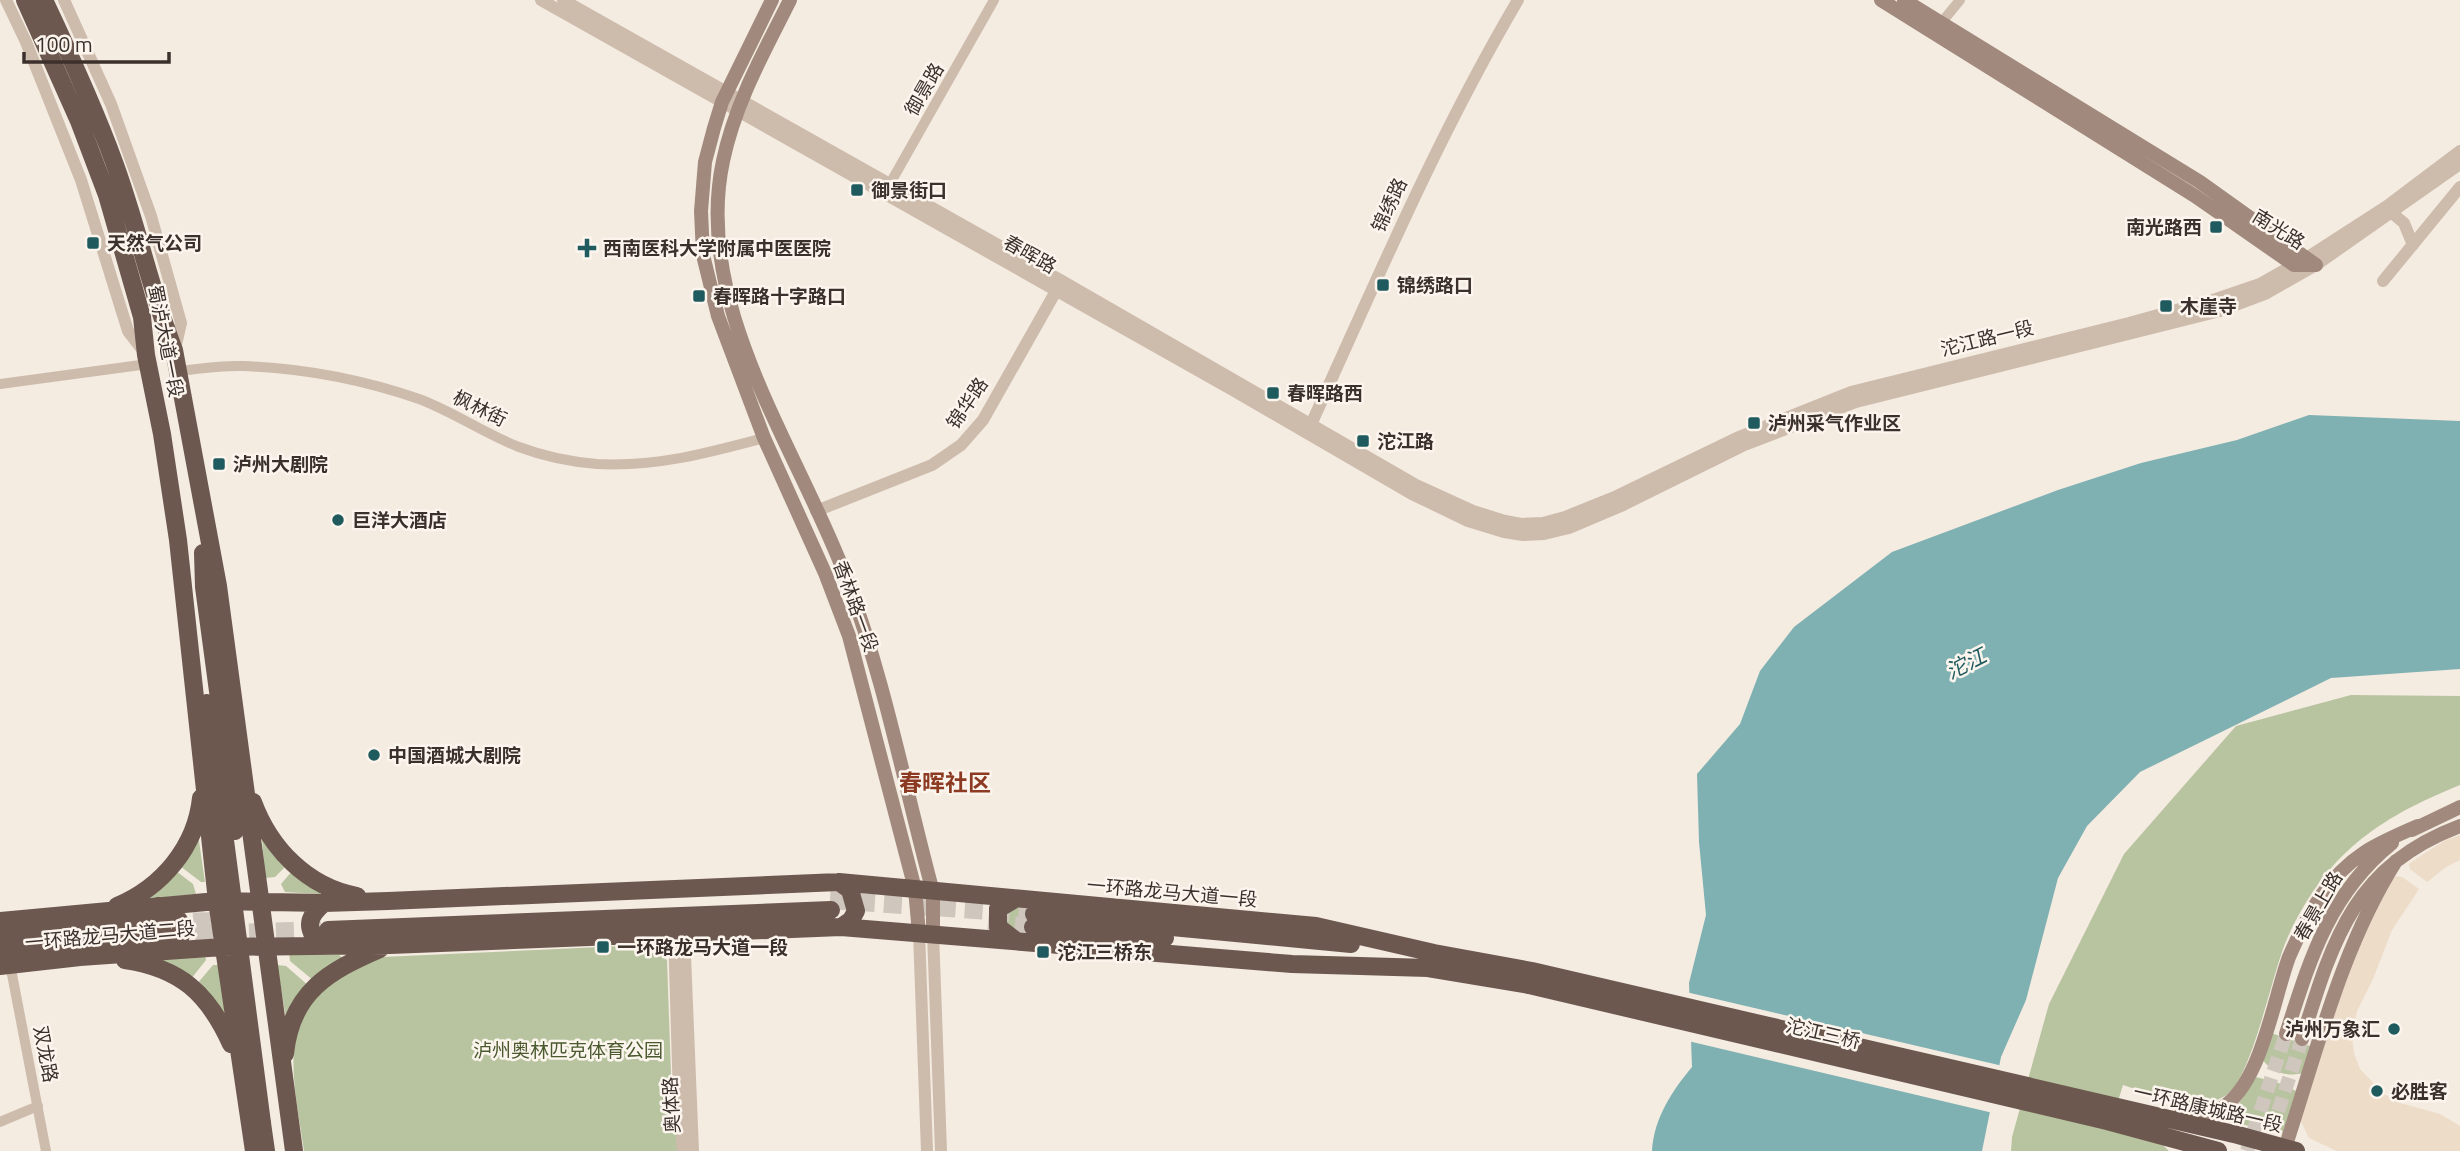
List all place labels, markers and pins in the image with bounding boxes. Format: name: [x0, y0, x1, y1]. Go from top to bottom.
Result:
place label: 御景街口: [871, 175, 947, 204]
marker: 御景街口: [849, 182, 865, 198]
place label: 南光路西: [2126, 212, 2202, 241]
marker: 南光路西: [2208, 219, 2224, 235]
place label: 天然气公司: [107, 228, 202, 257]
place label: 西南医科大学附属中医医院: [603, 233, 831, 262]
marker: 天然气公司: [85, 235, 101, 251]
marker: 西南医科大学附属中医医院: [577, 238, 597, 258]
place label: 锦绣路口: [1397, 270, 1473, 299]
marker: 锦绣路口: [1375, 277, 1391, 293]
place label: 春晖路十字路口: [713, 281, 846, 310]
marker: 春晖路十字路口: [691, 288, 707, 304]
place label: 木崖寺: [2180, 291, 2237, 320]
marker: 木崖寺: [2158, 298, 2174, 314]
place label: 春晖路西: [1287, 378, 1363, 407]
marker: 春晖路西: [1265, 385, 1281, 401]
place label: 泸州采气作业区: [1768, 408, 1901, 437]
marker: 泸州采气作业区: [1746, 415, 1762, 431]
place label: 沱江路: [1377, 426, 1434, 455]
marker: 沱江路: [1355, 433, 1371, 449]
place label: 泸州大剧院: [233, 449, 328, 478]
marker: 泸州大剧院: [211, 456, 227, 472]
place label: 巨洋大酒店: [352, 505, 447, 534]
marker: 巨洋大酒店: [330, 512, 346, 528]
place label: 中国酒城大剧院: [388, 740, 521, 769]
marker: 中国酒城大剧院: [366, 747, 382, 763]
place label: 一环路龙马大道一段: [617, 932, 788, 961]
place label: 沱江三桥东: [1057, 937, 1152, 966]
marker: 一环路龙马大道一段: [595, 939, 611, 955]
marker: 沱江三桥东: [1035, 944, 1051, 960]
place label: 泸州万象汇: [2285, 1014, 2380, 1043]
marker: 泸州万象汇: [2386, 1021, 2402, 1037]
place label: 必胜客: [2391, 1076, 2448, 1105]
marker: 必胜客: [2369, 1083, 2385, 1099]

